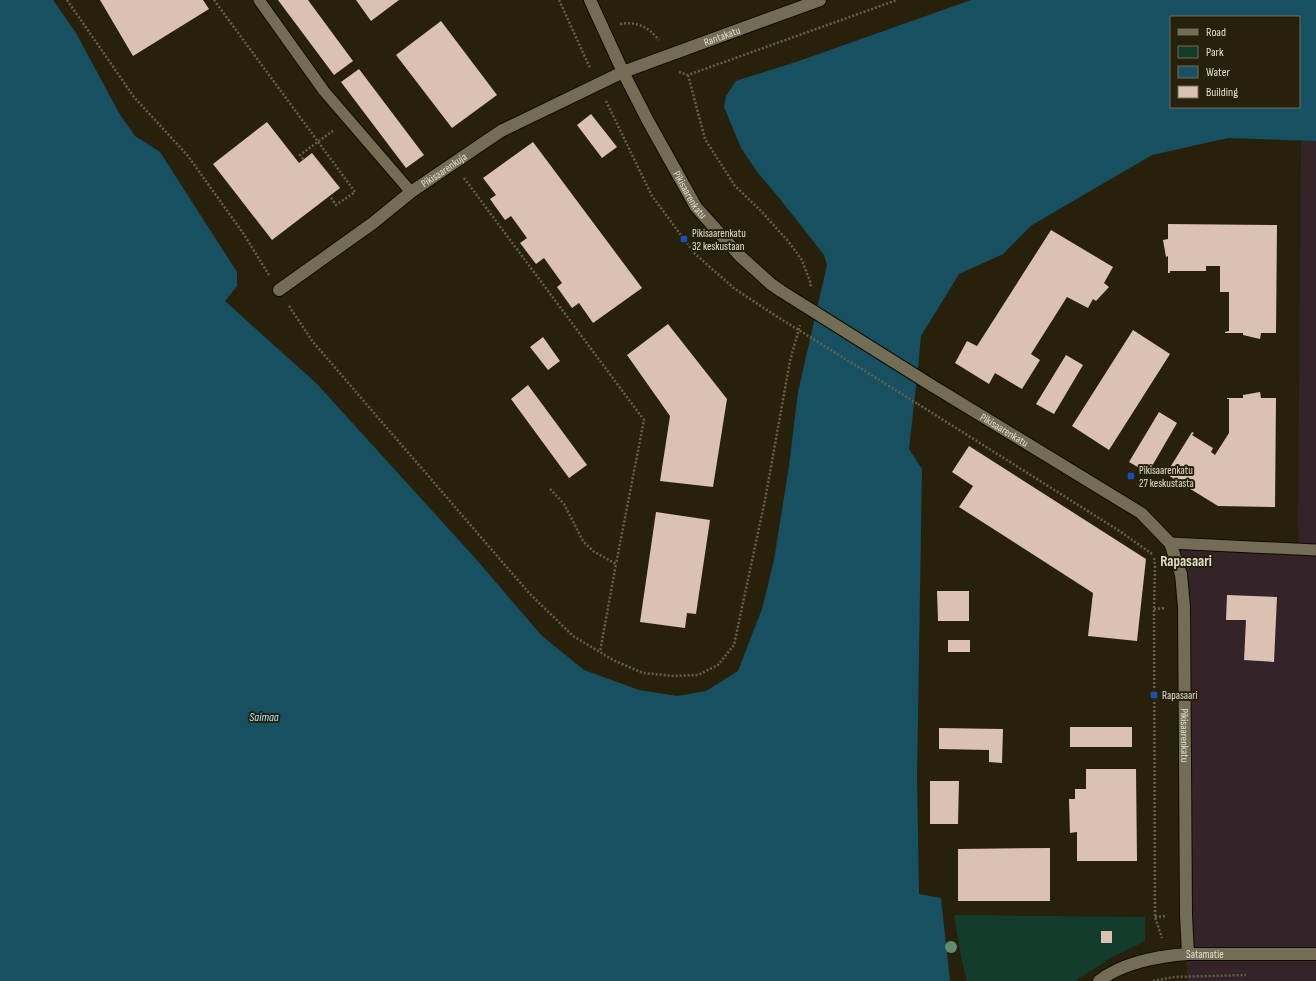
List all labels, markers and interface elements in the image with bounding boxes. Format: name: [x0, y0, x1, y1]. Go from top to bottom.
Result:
legend: [1170, 16, 1300, 108]
street label: Rantakatu: [702, 24, 742, 49]
text: Road: [1206, 25, 1226, 40]
text: Park: [1206, 45, 1224, 60]
text: Water: [1206, 65, 1230, 80]
text: Building: [1206, 85, 1238, 100]
street label: Pikisaarenkuja: [419, 150, 469, 190]
street label: Pikisaarenkatu: [670, 169, 710, 222]
place label: Pikisaarenkatu 32 keskustaan: [692, 227, 746, 253]
marker: Pikisaarenkatu 32 keskustaan: [679, 234, 689, 244]
street label: Pikisaarenkatu: [978, 411, 1031, 450]
place label: Pikisaarenkatu 27 keskustasta: [1139, 464, 1194, 490]
marker: Pikisaarenkatu 27 keskustasta: [1126, 471, 1136, 481]
district label: Rapasaari: [1160, 552, 1212, 571]
place label: Rapasaari: [1162, 689, 1198, 702]
marker: Rapasaari: [1149, 690, 1159, 700]
street label: Pikisaarenkatu: [1178, 708, 1191, 763]
water label: Saimaa: [249, 710, 279, 725]
street label: Satamatie: [1186, 948, 1224, 961]

